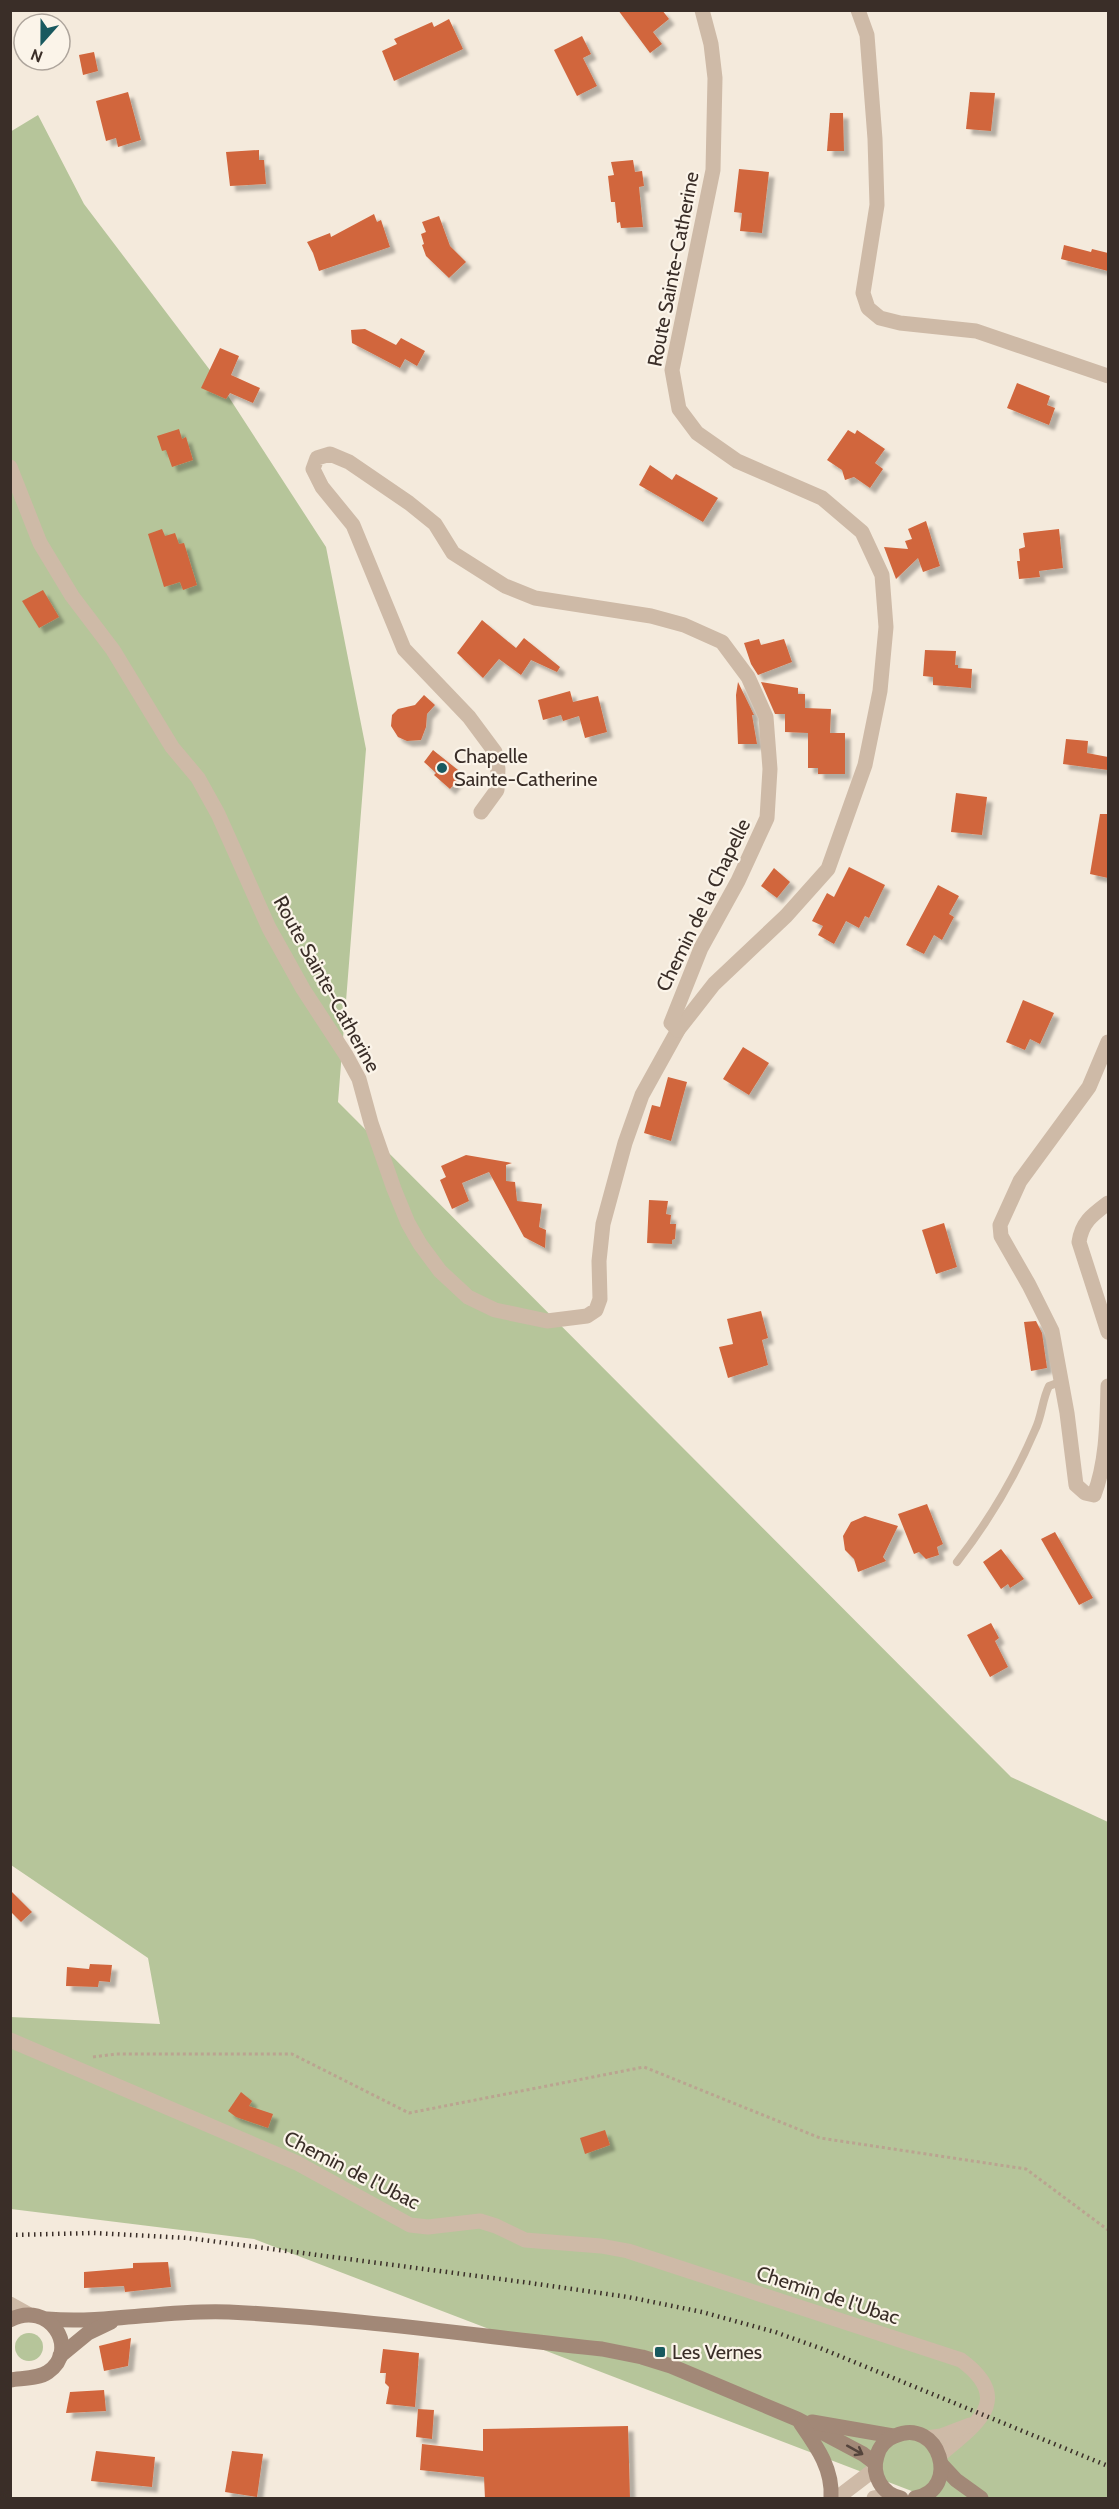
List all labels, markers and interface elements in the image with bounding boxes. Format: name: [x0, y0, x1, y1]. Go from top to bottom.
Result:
north arrow: [12, 12, 72, 72]
text: N: [28, 45, 45, 66]
street label: Route Sainte-Catherine: [642, 170, 704, 368]
place label: Chapelle Sainte-Catherine: [454, 744, 597, 791]
marker: Chapelle Sainte-Catherine: [435, 761, 449, 775]
street label: Chemin de la Chapelle: [651, 815, 755, 995]
street label: Route Sainte-Catherine: [269, 892, 385, 1076]
street label: Chemin de l'Ubac: [280, 2126, 424, 2214]
street label: Chemin de l'Ubac: [754, 2261, 902, 2329]
place label: Les Vernes: [672, 2340, 762, 2364]
marker: Les Vernes: [653, 2345, 667, 2359]
one-way arrow: [846, 2444, 863, 2456]

